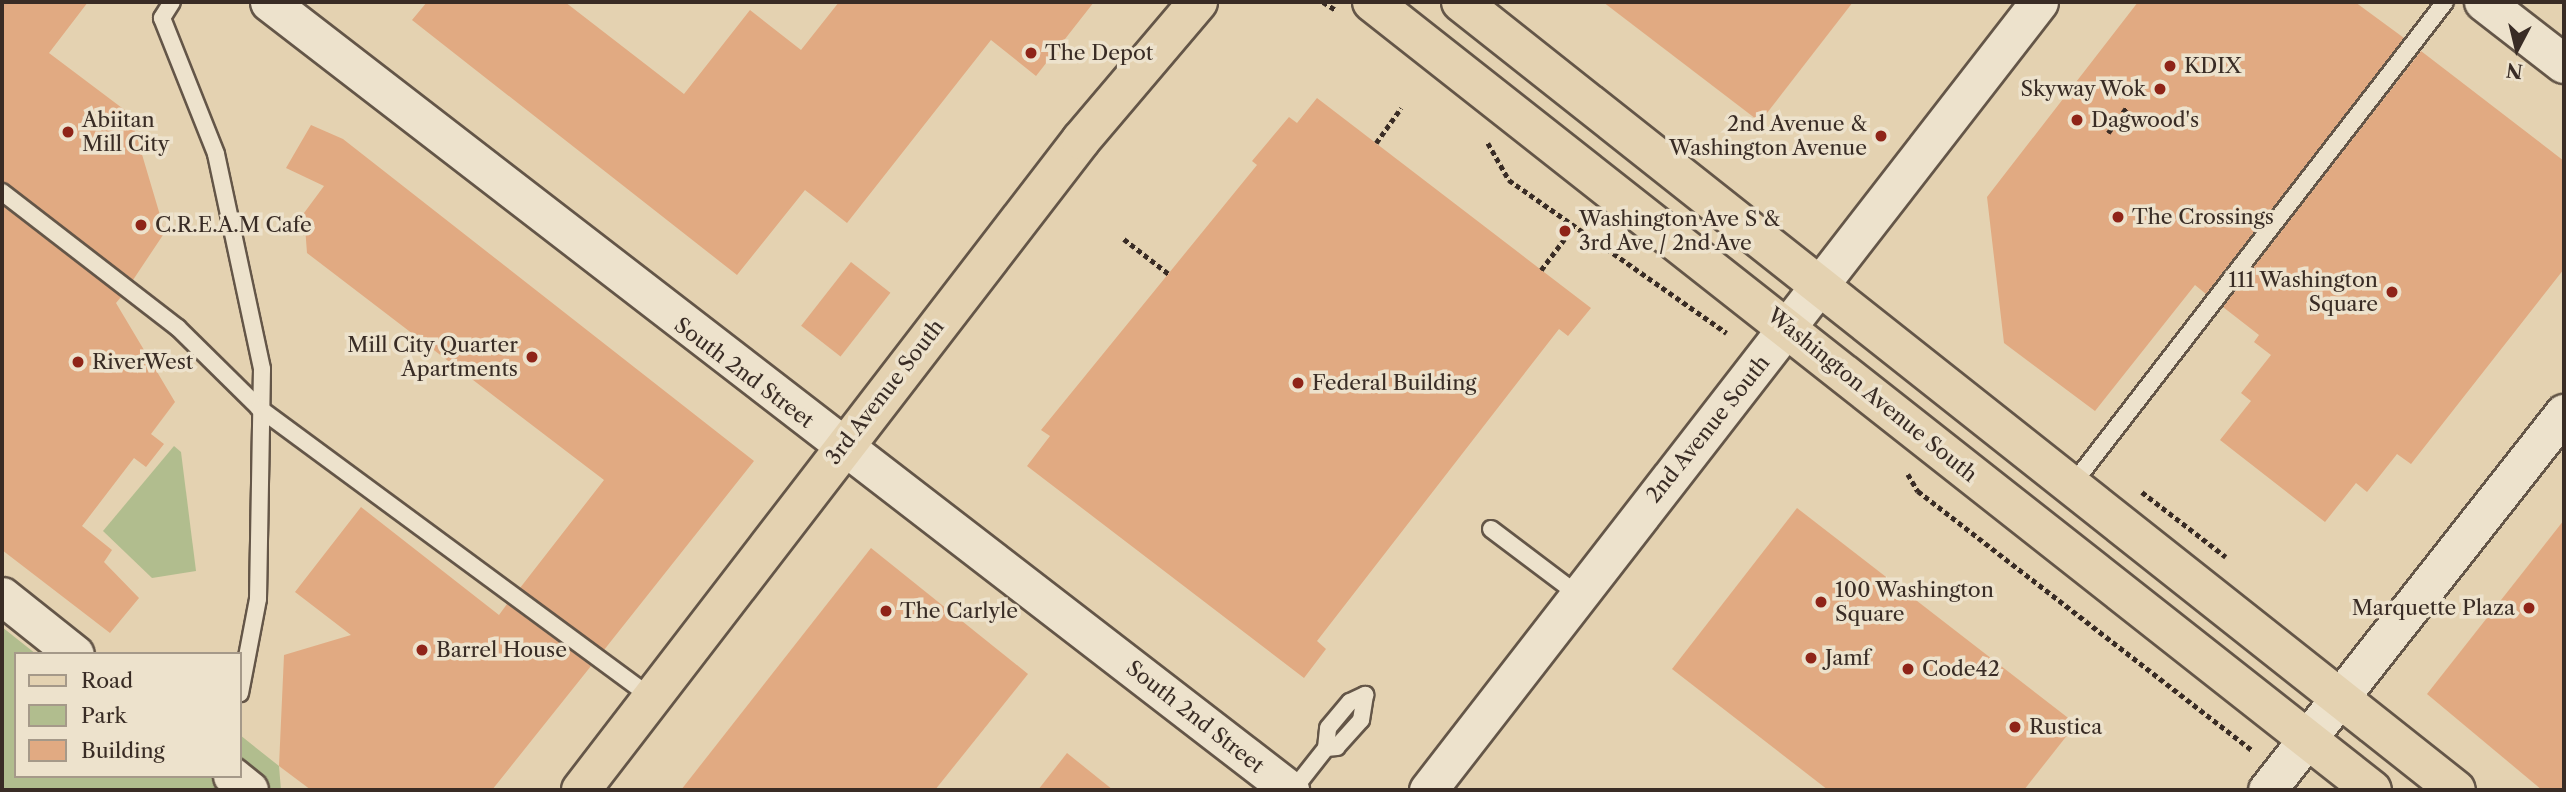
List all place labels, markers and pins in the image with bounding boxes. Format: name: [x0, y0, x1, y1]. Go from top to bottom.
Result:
place label: The Depot: [1045, 40, 1153, 66]
marker: The Depot: [1023, 45, 1039, 61]
place label: KDIX: [2184, 53, 2242, 79]
marker: KDIX: [2162, 58, 2178, 74]
place label: Skyway Wok: [2019, 76, 2146, 102]
marker: Skyway Wok: [2152, 81, 2168, 97]
place label: Abiitan Mill City: [82, 107, 169, 157]
place label: Dagwood's: [2091, 107, 2199, 133]
place label: 2nd Avenue & Washington Avenue: [1668, 111, 1867, 161]
marker: Dagwood's: [2069, 112, 2085, 128]
marker: Abiitan Mill City: [60, 124, 76, 140]
marker: 2nd Avenue & Washington Avenue: [1873, 128, 1889, 144]
place label: The Crossings: [2132, 204, 2274, 230]
place label: Washington Ave S & 3rd Ave / 2nd Ave: [1579, 206, 1781, 256]
marker: The Crossings: [2110, 209, 2126, 225]
place label: C.R.E.A.M Cafe: [155, 212, 312, 238]
marker: C.R.E.A.M Cafe: [133, 217, 149, 233]
marker: Washington Ave S & 3rd Ave / 2nd Ave: [1557, 223, 1573, 239]
place label: 111 Washington Square: [2227, 267, 2378, 317]
marker: 111 Washington Square: [2384, 284, 2400, 300]
place label: Mill City Quarter Apartments: [347, 332, 518, 382]
place label: RiverWest: [92, 349, 193, 375]
marker: Mill City Quarter Apartments: [524, 349, 540, 365]
marker: RiverWest: [70, 354, 86, 370]
place label: Federal Building: [1312, 370, 1476, 396]
marker: Federal Building: [1290, 375, 1306, 391]
place label: 100 Washington Square: [1835, 577, 1995, 627]
marker: 100 Washington Square: [1813, 594, 1829, 610]
place label: Marquette Plaza: [2352, 595, 2515, 621]
place label: The Carlyle: [900, 598, 1018, 624]
marker: Marquette Plaza: [2521, 600, 2537, 616]
marker: The Carlyle: [878, 603, 894, 619]
place label: Barrel House: [436, 637, 567, 663]
marker: Barrel House: [414, 642, 430, 658]
place label: Jamf: [1825, 645, 1870, 671]
marker: Jamf: [1803, 650, 1819, 666]
place label: Code42: [1922, 656, 2000, 682]
marker: Code42: [1900, 661, 1916, 677]
place label: Rustica: [2029, 714, 2102, 740]
marker: Rustica: [2007, 719, 2023, 735]

